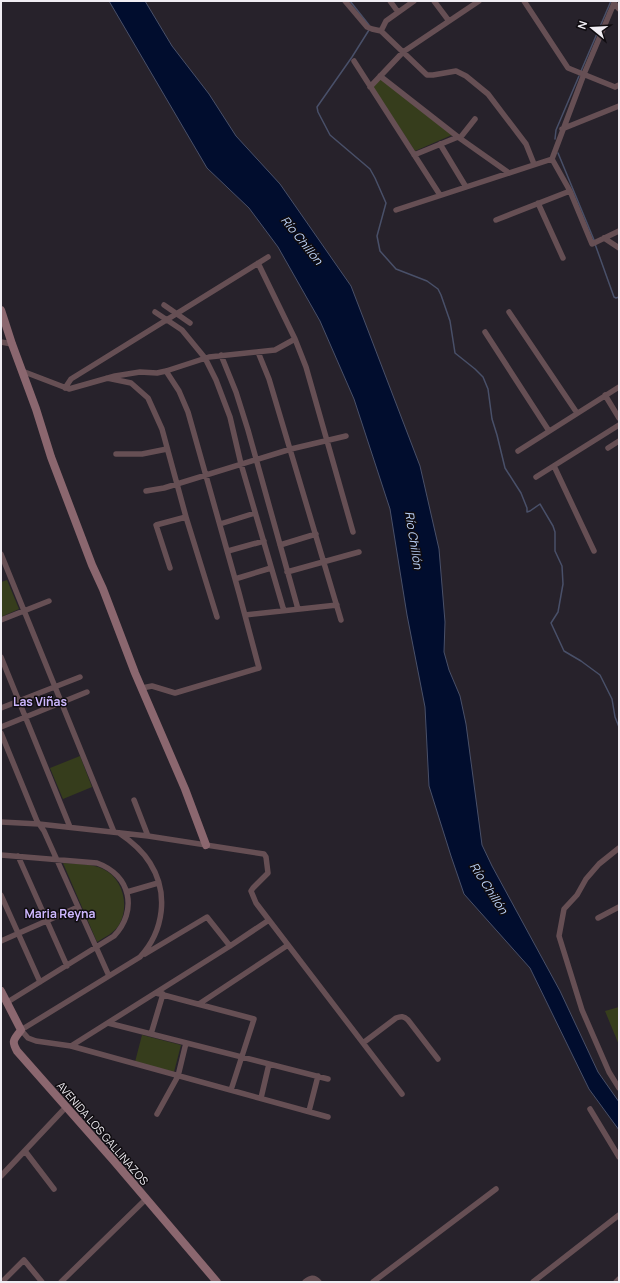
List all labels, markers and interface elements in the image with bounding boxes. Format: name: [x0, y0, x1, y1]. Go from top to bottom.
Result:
north arrow: [572, 8, 612, 48]
text: N: [574, 19, 590, 31]
water label: Río Chillón: [277, 212, 327, 269]
water label: Río Chillón: [401, 510, 427, 571]
district label: Las Viñas: [13, 693, 67, 710]
water label: Río Chillón: [466, 859, 512, 918]
district label: Maria Reyna: [25, 905, 95, 922]
street label: AVENIDA LOS GALLINAZOS: [54, 1078, 152, 1188]

